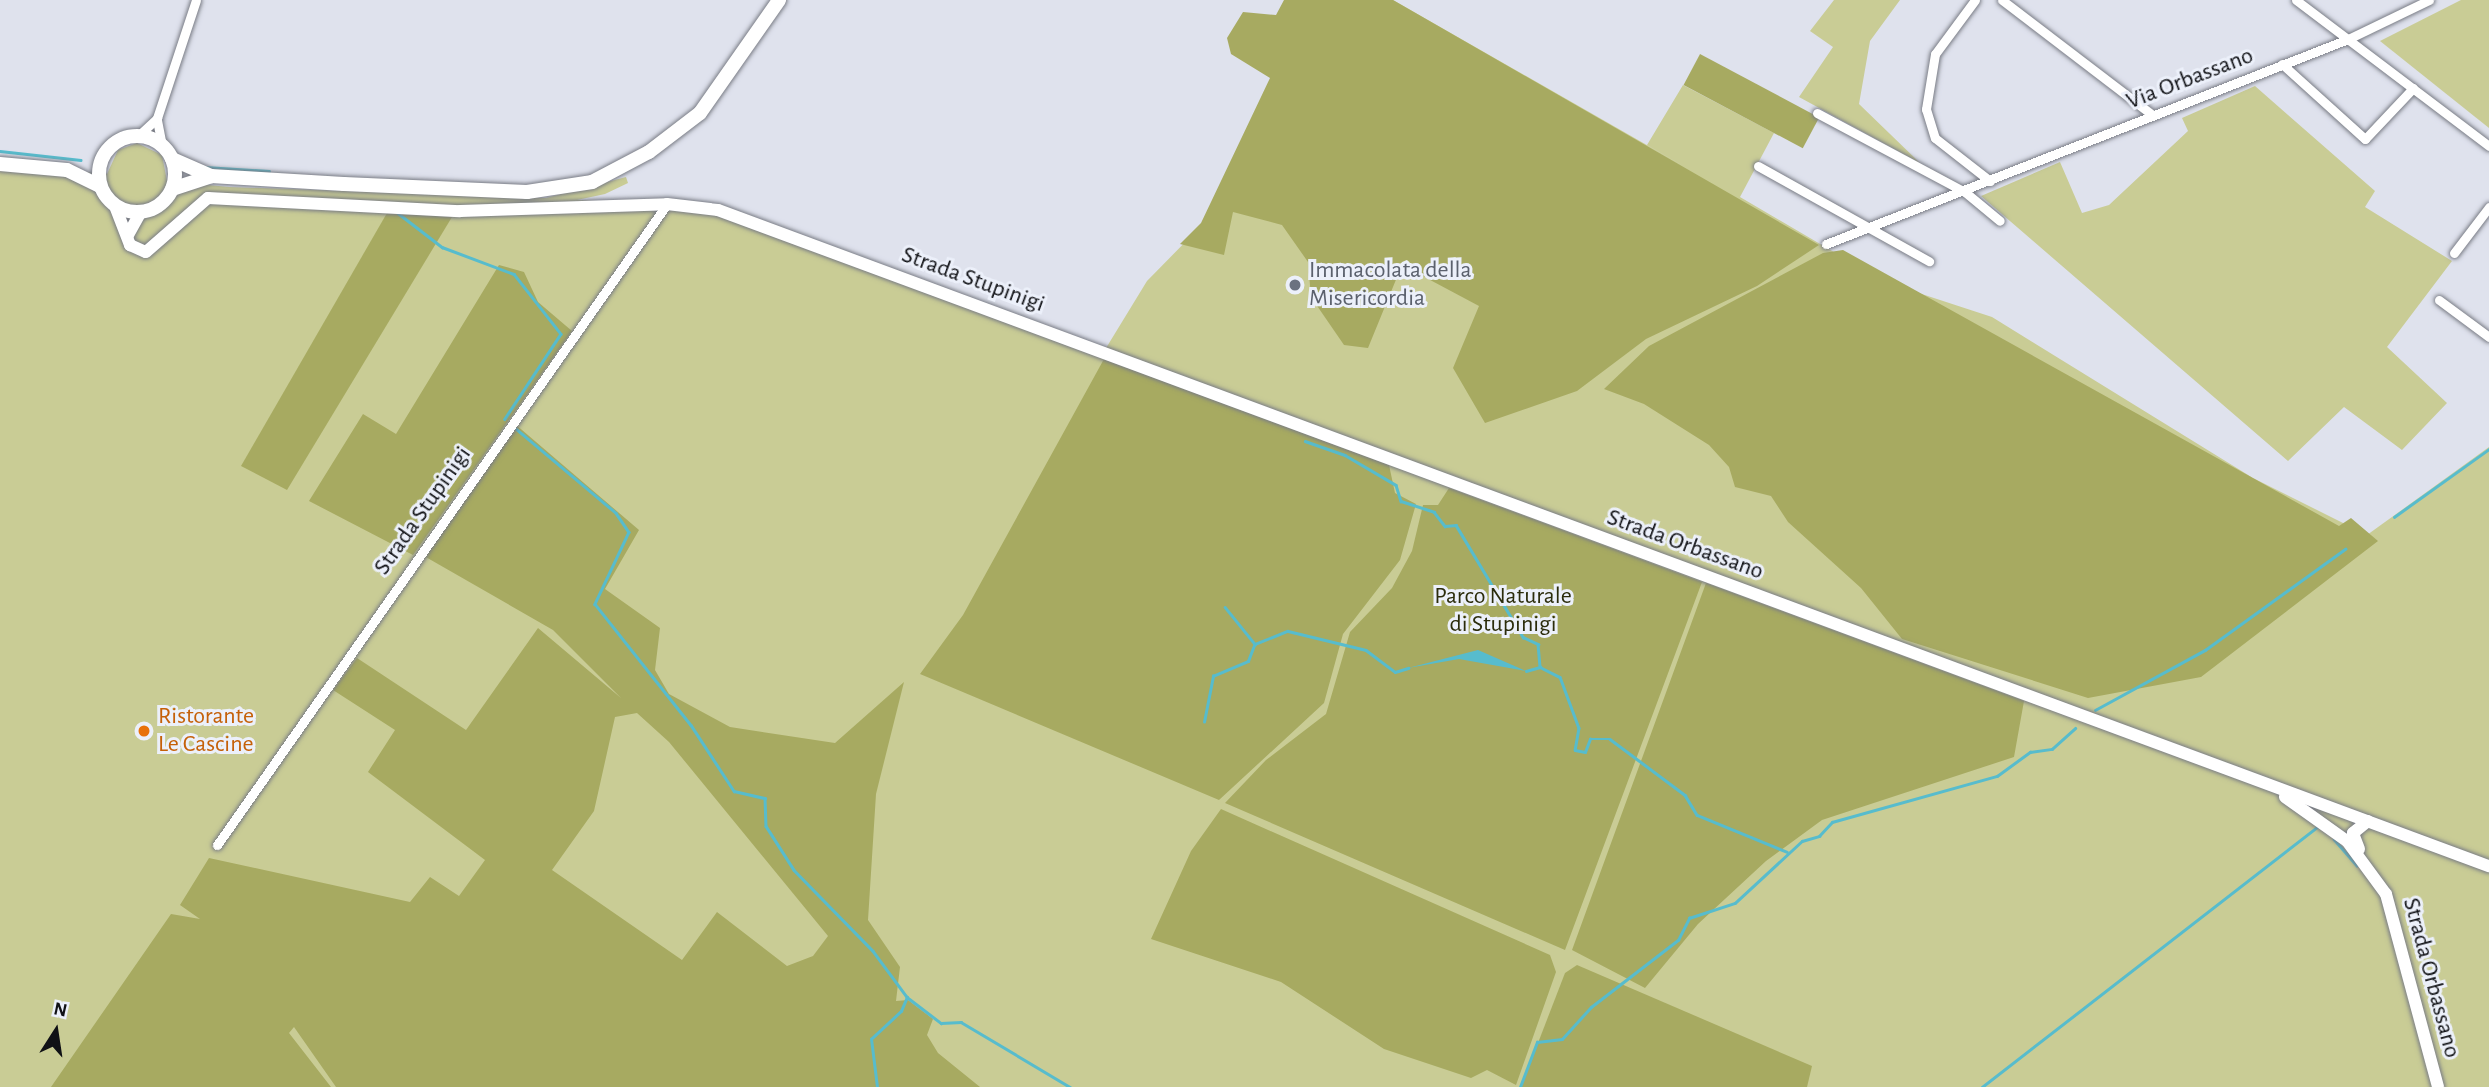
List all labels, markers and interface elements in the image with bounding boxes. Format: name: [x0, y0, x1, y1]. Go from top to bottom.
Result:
street label: Via Orbassano: [2122, 42, 2258, 116]
street label: Strada Stupinigi: [898, 241, 1048, 319]
place label: Immacolata della Misericordia: [1309, 257, 1472, 313]
marker: Immacolata della Misericordia: [1287, 277, 1303, 293]
street label: Strada Stupinigi: [368, 441, 478, 581]
street label: Strada Orbassano: [1603, 503, 1767, 587]
park label: Parco Naturale di Stupinigi: [1434, 583, 1572, 639]
place label: Ristorante Le Cascine: [158, 703, 254, 759]
marker: Ristorante Le Cascine: [136, 723, 152, 739]
street label: Strada Orbassano: [2396, 895, 2466, 1061]
north arrow: [21, 996, 91, 1066]
text: N: [52, 999, 69, 1021]

